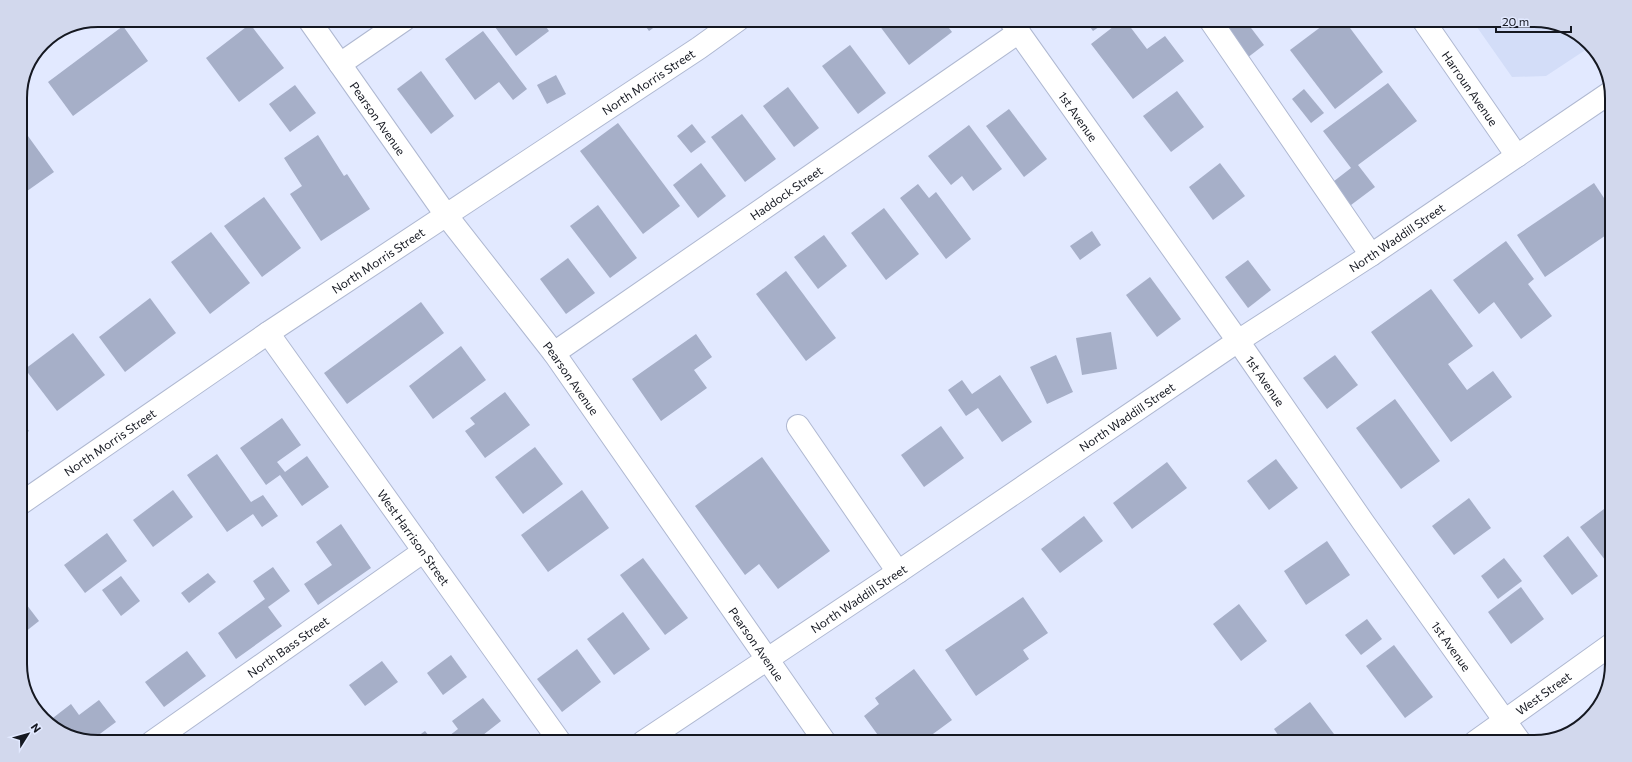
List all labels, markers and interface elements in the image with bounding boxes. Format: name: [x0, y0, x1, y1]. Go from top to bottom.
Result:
scale bar: [1496, 8, 1571, 34]
text: 20 m: [1502, 14, 1529, 28]
street label: North Morris Street: [599, 46, 697, 117]
street label: Harroun Avenue: [1439, 48, 1501, 128]
street label: Pearson Avenue: [347, 79, 409, 158]
street label: 1st Avenue: [1056, 89, 1101, 144]
street label: Haddock Street: [747, 163, 825, 223]
street label: North Waddill Street: [1346, 200, 1447, 275]
street label: North Morris Street: [329, 225, 427, 296]
street label: Pearson Avenue: [541, 339, 602, 417]
street label: 1st Avenue: [1243, 353, 1288, 409]
street label: North Waddill Street: [1076, 379, 1177, 454]
street label: North Morris Street: [61, 406, 158, 479]
street label: West Harrison Street: [375, 487, 453, 588]
street label: North Waddill Street: [808, 561, 909, 635]
street label: Pearson Avenue: [726, 604, 787, 683]
street label: North Bass Street: [244, 613, 331, 680]
street label: 1st Avenue: [1429, 618, 1474, 674]
street label: West Street: [1513, 669, 1574, 718]
north arrow: [8, 714, 48, 754]
text: N: [29, 720, 44, 735]

